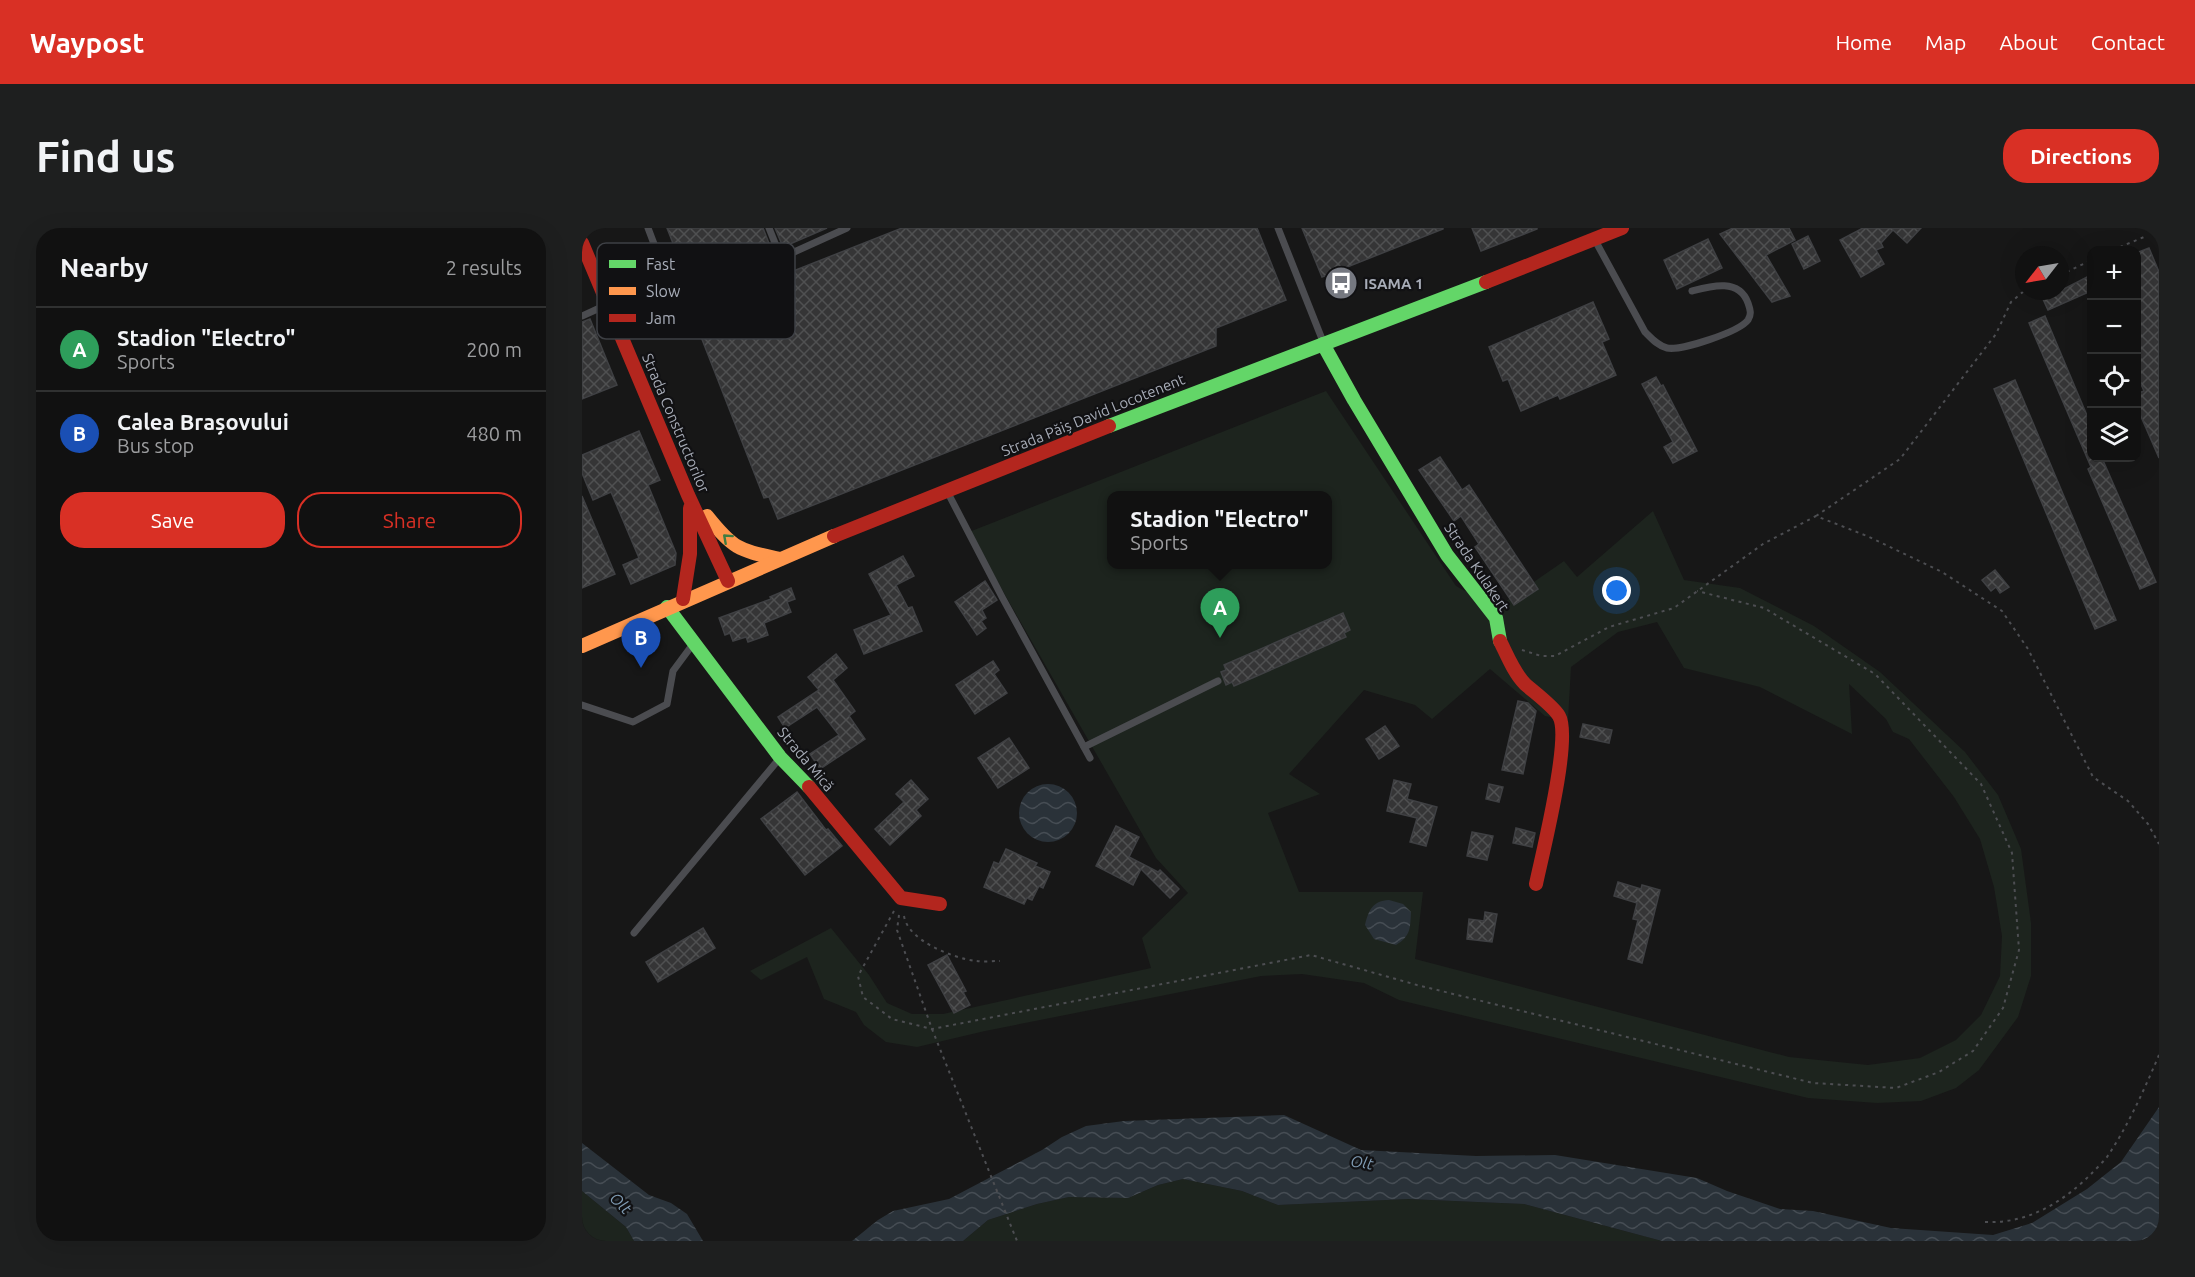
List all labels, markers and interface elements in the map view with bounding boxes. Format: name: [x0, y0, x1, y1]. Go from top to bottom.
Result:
text: Waypost: [30, 27, 144, 58]
text: Home: [1835, 30, 1892, 54]
text: Map: [1925, 30, 1966, 54]
text: About: [1999, 30, 2058, 54]
text: Contact: [2091, 30, 2165, 54]
button: Directions: [2003, 129, 2159, 183]
text: Find us: [36, 133, 175, 180]
legend: [597, 243, 795, 339]
north arrow: [2015, 246, 2069, 300]
map controls: [2087, 246, 2141, 462]
button: +: [2087, 246, 2141, 300]
text: Nearby: [60, 253, 148, 282]
text: Fast: [646, 255, 676, 273]
text: 2 results: [446, 256, 522, 279]
bus stop icon: ISAMA 1: [1323, 265, 1359, 301]
place label: ISAMA 1: [1364, 275, 1424, 292]
text: Slow: [646, 282, 681, 300]
button: −: [2087, 300, 2141, 354]
text: Jam: [646, 309, 676, 327]
text: Stadion "Electro": [117, 325, 295, 350]
text: A: [72, 338, 87, 361]
text: 200 m: [466, 338, 522, 361]
text: Sports: [117, 350, 175, 373]
street label: Strada Constructorilor: [639, 351, 713, 495]
button: locate: [2087, 354, 2141, 408]
street label: Strada Păiș David Locotenent: [999, 370, 1187, 460]
button: layers: [2087, 408, 2141, 462]
text: Calea Brașovului: [117, 409, 289, 434]
text: B: [73, 422, 86, 445]
text: 480 m: [466, 422, 522, 445]
text: Bus stop: [117, 434, 194, 457]
popup: [1107, 491, 1332, 569]
button: Save: [60, 492, 285, 548]
button: Share: [297, 492, 522, 548]
text: Stadion "Electro": [1130, 506, 1309, 531]
street label: Strada Kulakert: [1441, 519, 1513, 615]
text: Sports: [1130, 531, 1188, 554]
one-way arrow: [723, 534, 734, 545]
your location: [1602, 576, 1631, 605]
pin: A: [1200, 588, 1240, 638]
pin: B: [622, 618, 660, 668]
street label: Strada Mică: [774, 724, 838, 794]
water label: Olt: [1349, 1151, 1375, 1173]
water label: Olt: [607, 1189, 636, 1218]

